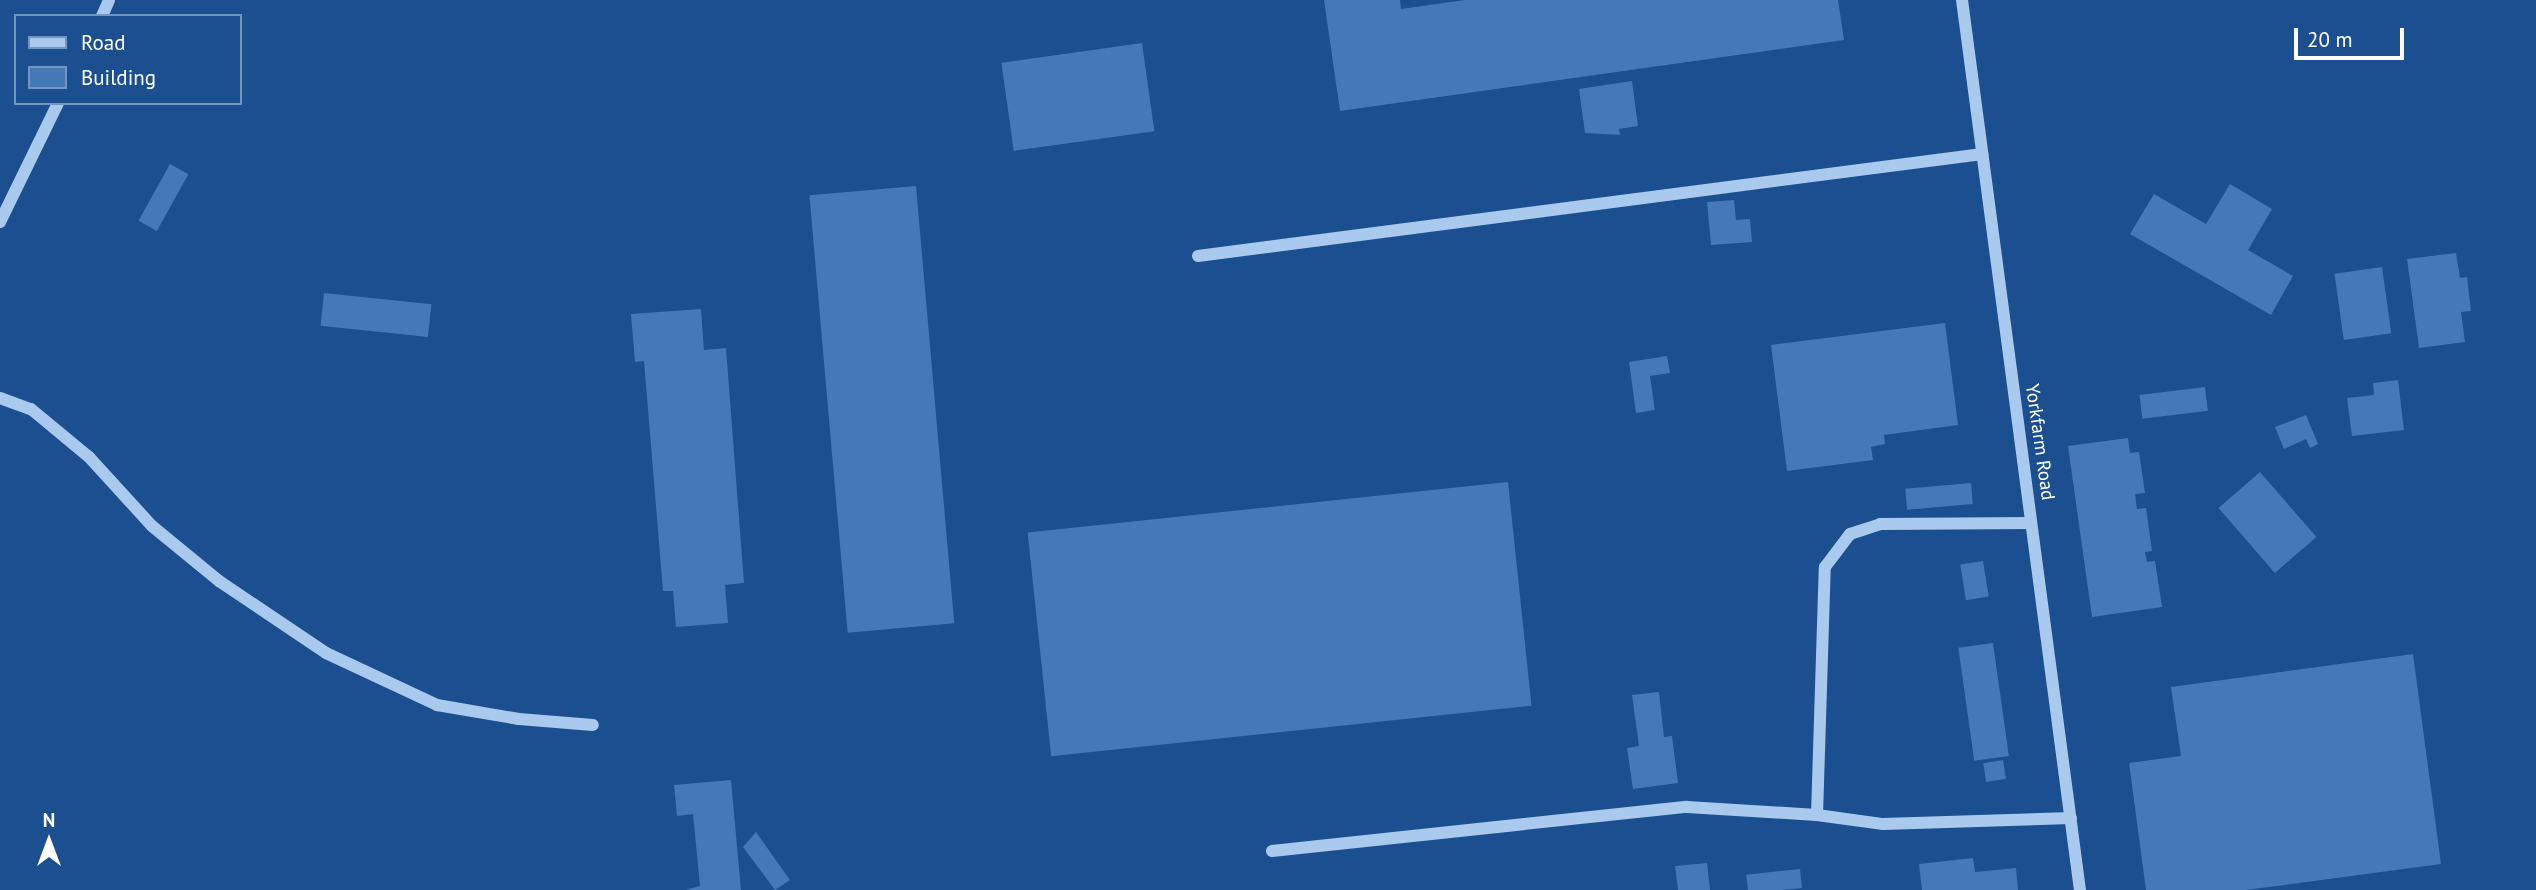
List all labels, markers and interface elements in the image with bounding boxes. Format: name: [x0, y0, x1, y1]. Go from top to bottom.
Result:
legend: [14, 14, 242, 105]
scale bar: [2298, 14, 2408, 58]
text: 20 m: [2307, 26, 2353, 53]
text: Road: [81, 29, 125, 56]
text: Building: [81, 64, 156, 91]
street label: Yorkfarm Road: [2021, 382, 2059, 502]
north arrow: [14, 806, 84, 876]
text: N: [43, 808, 55, 832]

